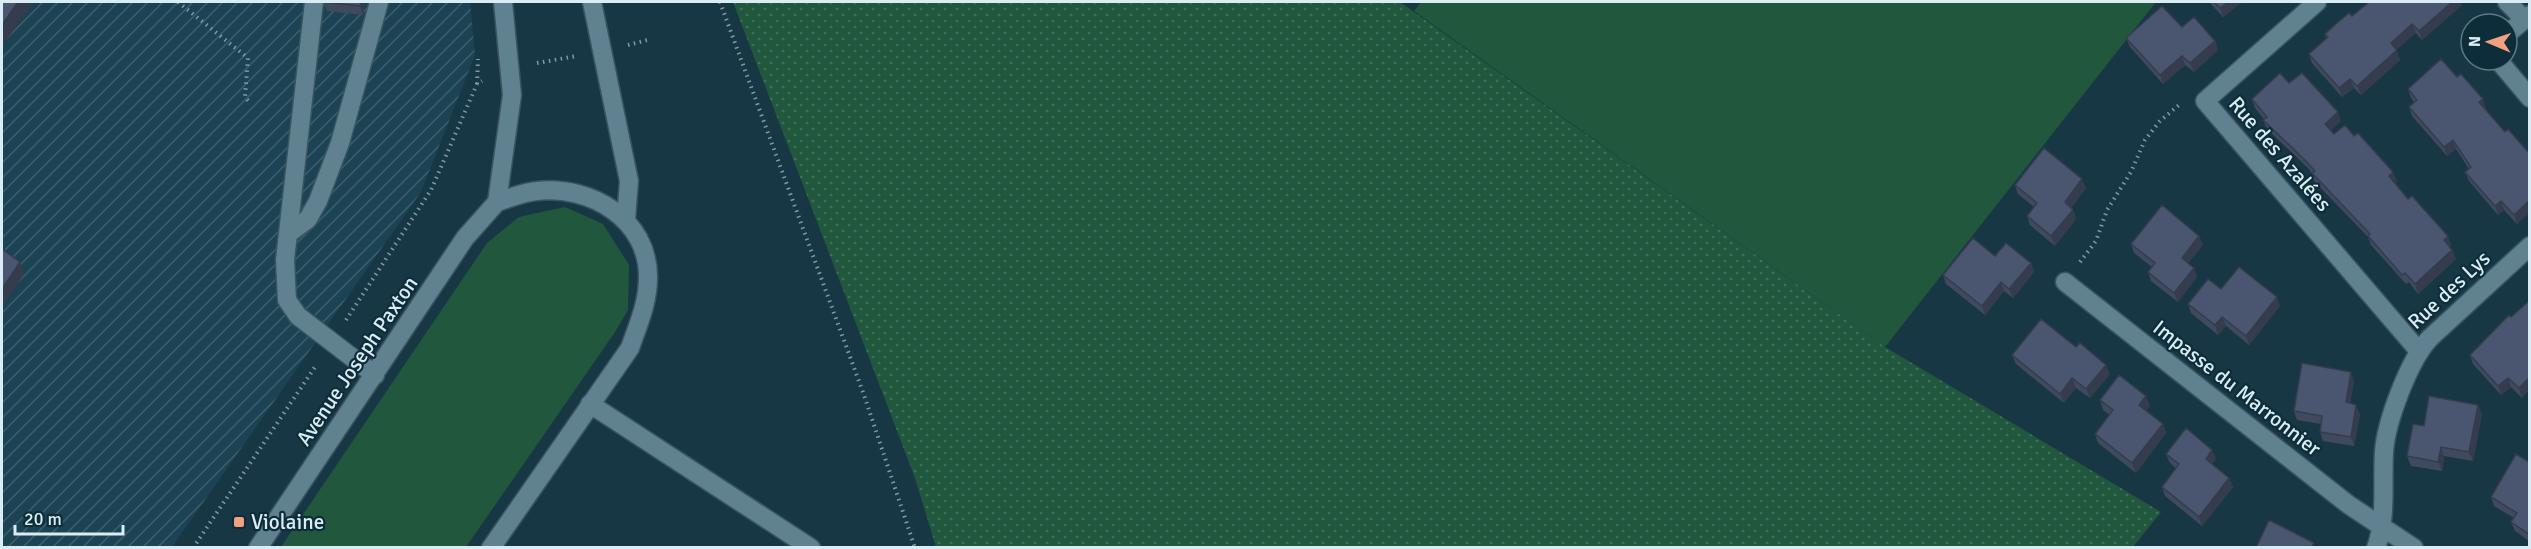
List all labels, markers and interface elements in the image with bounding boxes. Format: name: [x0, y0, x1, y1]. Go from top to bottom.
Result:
north arrow: [2459, 12, 2519, 72]
text: N: [2465, 36, 2485, 47]
street label: Rue des Azalées: [2223, 91, 2337, 217]
street label: Rue des Lys: [2402, 245, 2496, 335]
street label: Avenue Joseph Paxton: [291, 271, 423, 451]
street label: Impasse du Marronnier: [2148, 314, 2326, 462]
scale bar: [15, 498, 123, 536]
text: 20 m: [24, 508, 62, 530]
place label: Violaine: [251, 509, 324, 535]
marker: Violaine: [232, 515, 246, 529]

